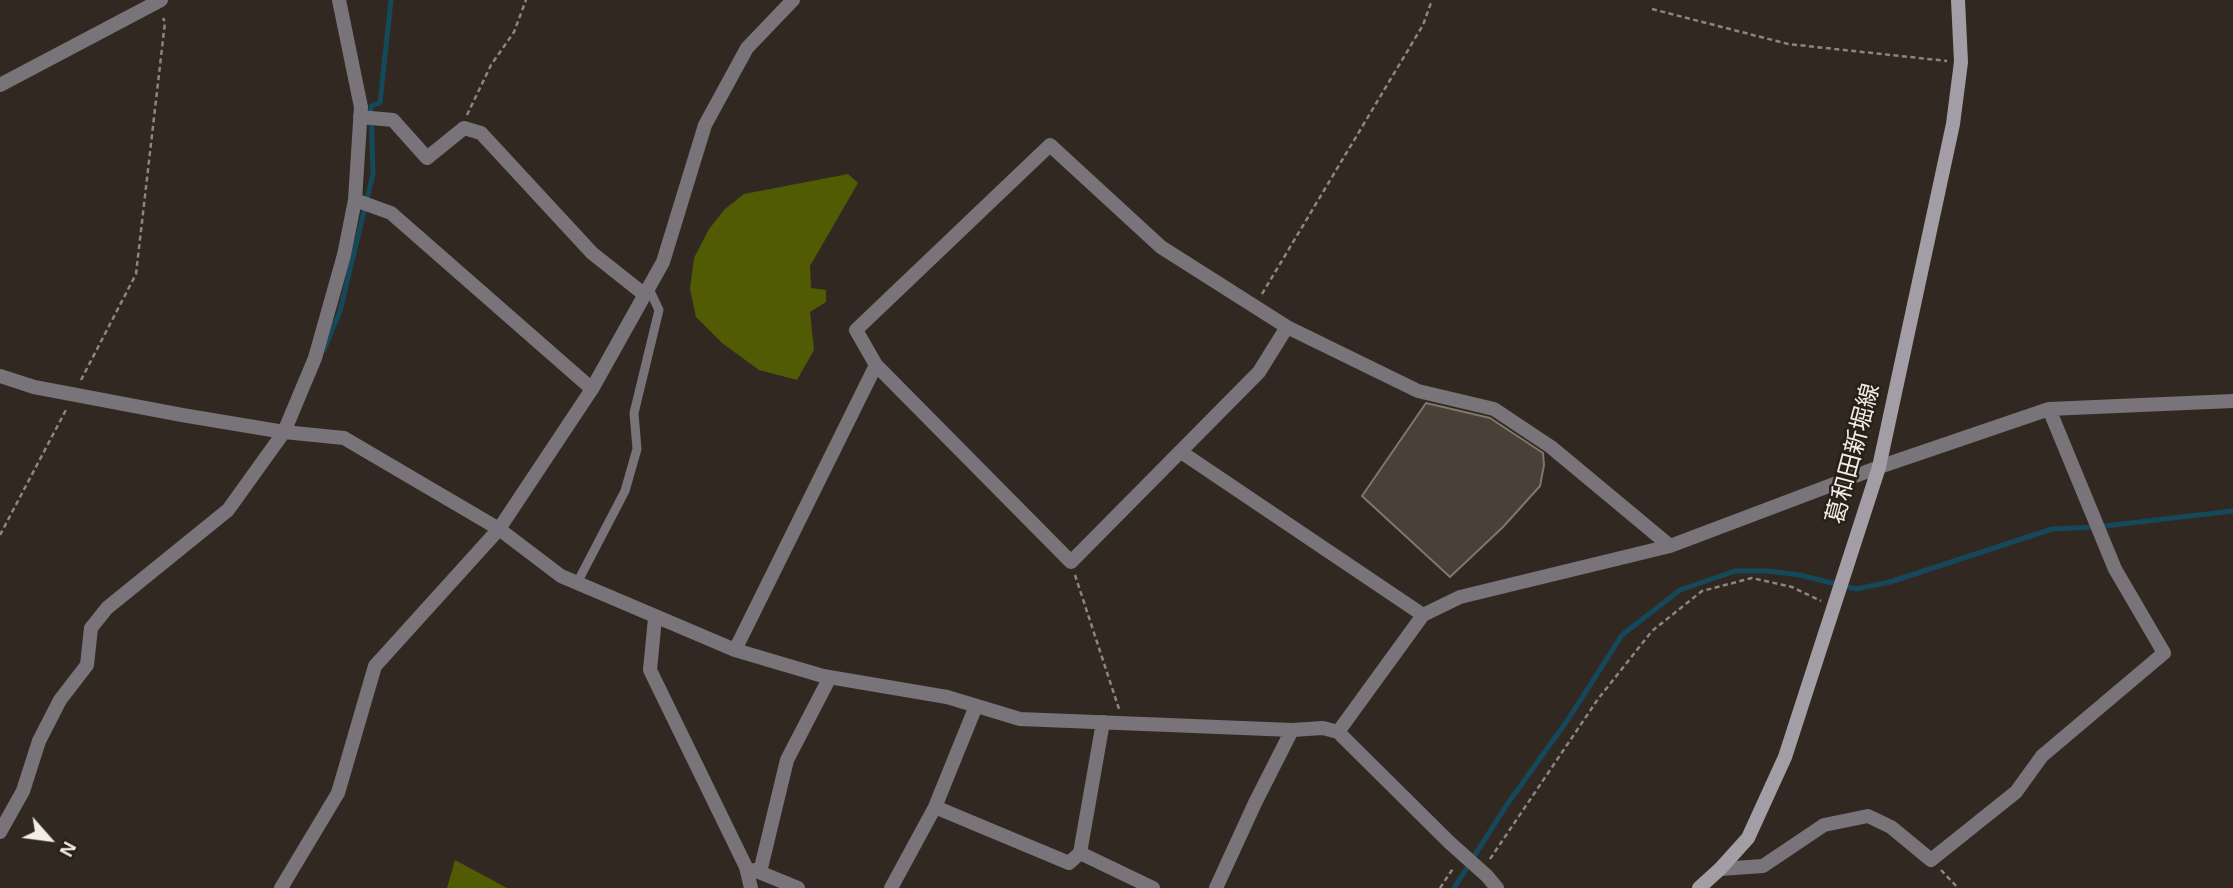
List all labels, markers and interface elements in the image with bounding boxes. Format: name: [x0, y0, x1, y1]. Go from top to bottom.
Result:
street label: 葛和田新堀線: [1821, 381, 1887, 527]
north arrow: [14, 804, 84, 874]
text: N: [55, 838, 80, 860]

